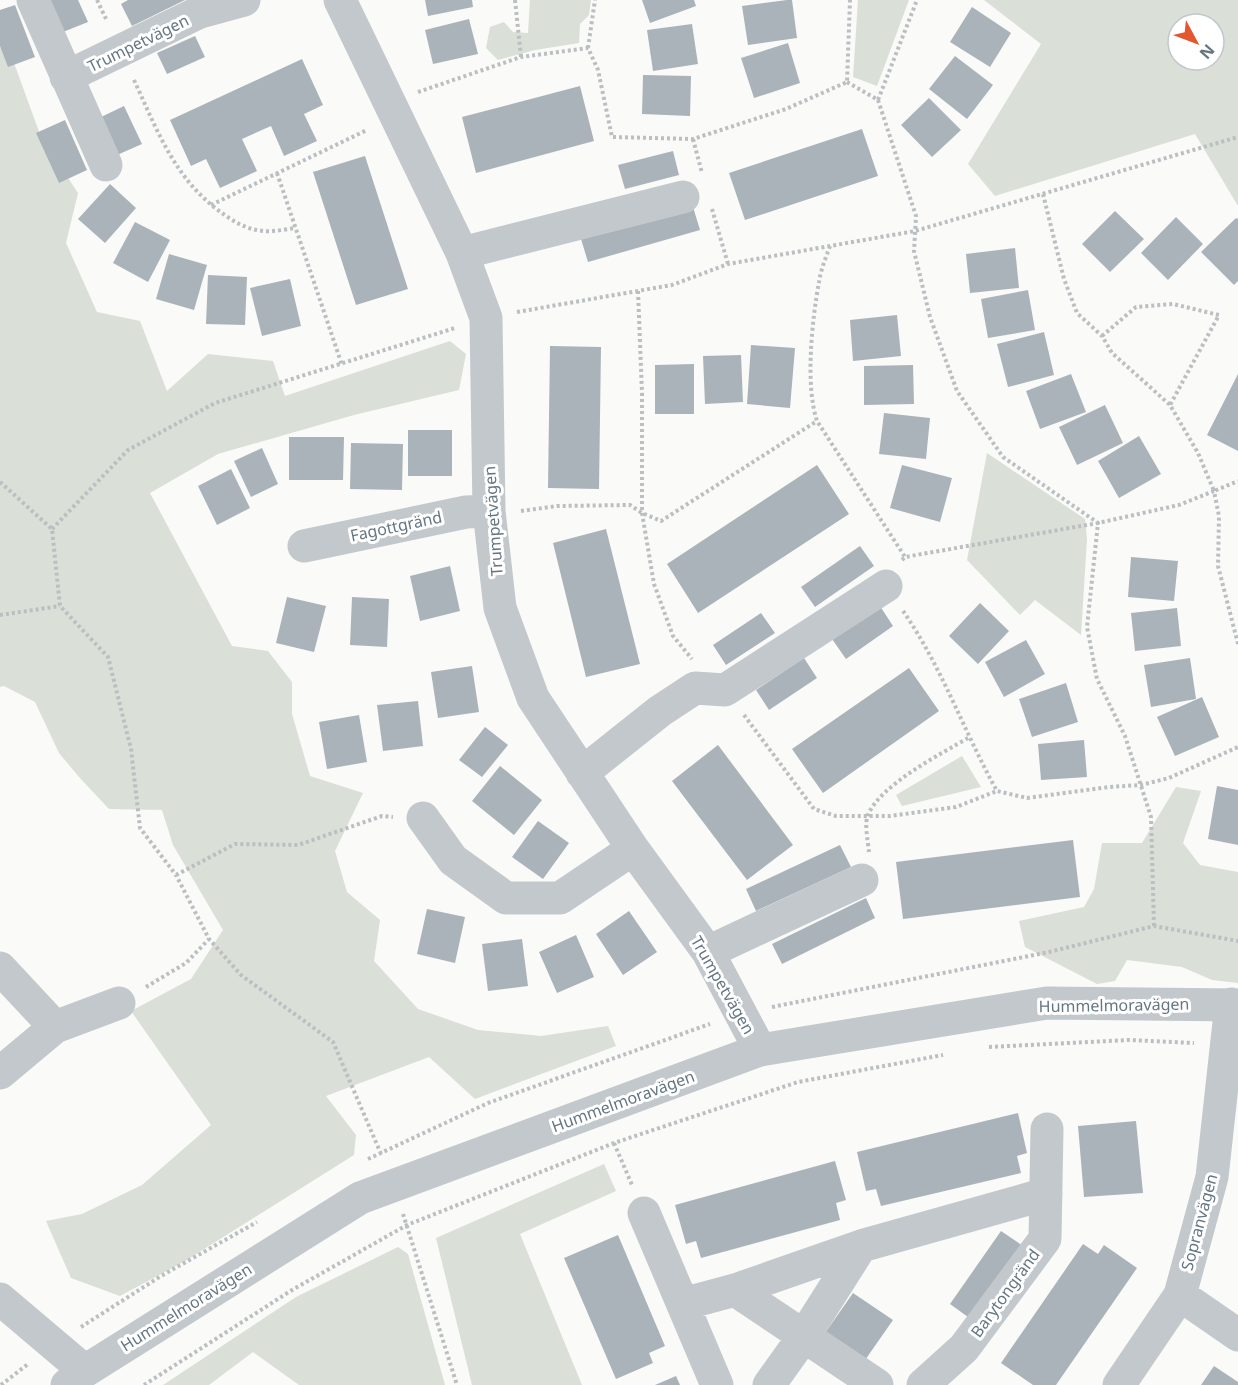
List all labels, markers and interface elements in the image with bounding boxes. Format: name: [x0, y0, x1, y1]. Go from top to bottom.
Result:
street label: Trumpetvägen: [84, 9, 192, 77]
north arrow: [1166, 12, 1226, 72]
text: N: [1195, 40, 1220, 64]
street label: Trumpetvägen: [478, 465, 508, 577]
street label: Fagottgränd: [348, 506, 444, 546]
street label: Trumpetvägen: [686, 932, 760, 1038]
street label: Hummelmoravägen: [1039, 993, 1189, 1017]
street label: Hummelmoravägen: [548, 1065, 698, 1137]
street label: Sopranvägen: [1176, 1171, 1222, 1273]
street label: Barytongränd: [965, 1244, 1045, 1342]
street label: Hummelmoravägen: [116, 1258, 256, 1356]

